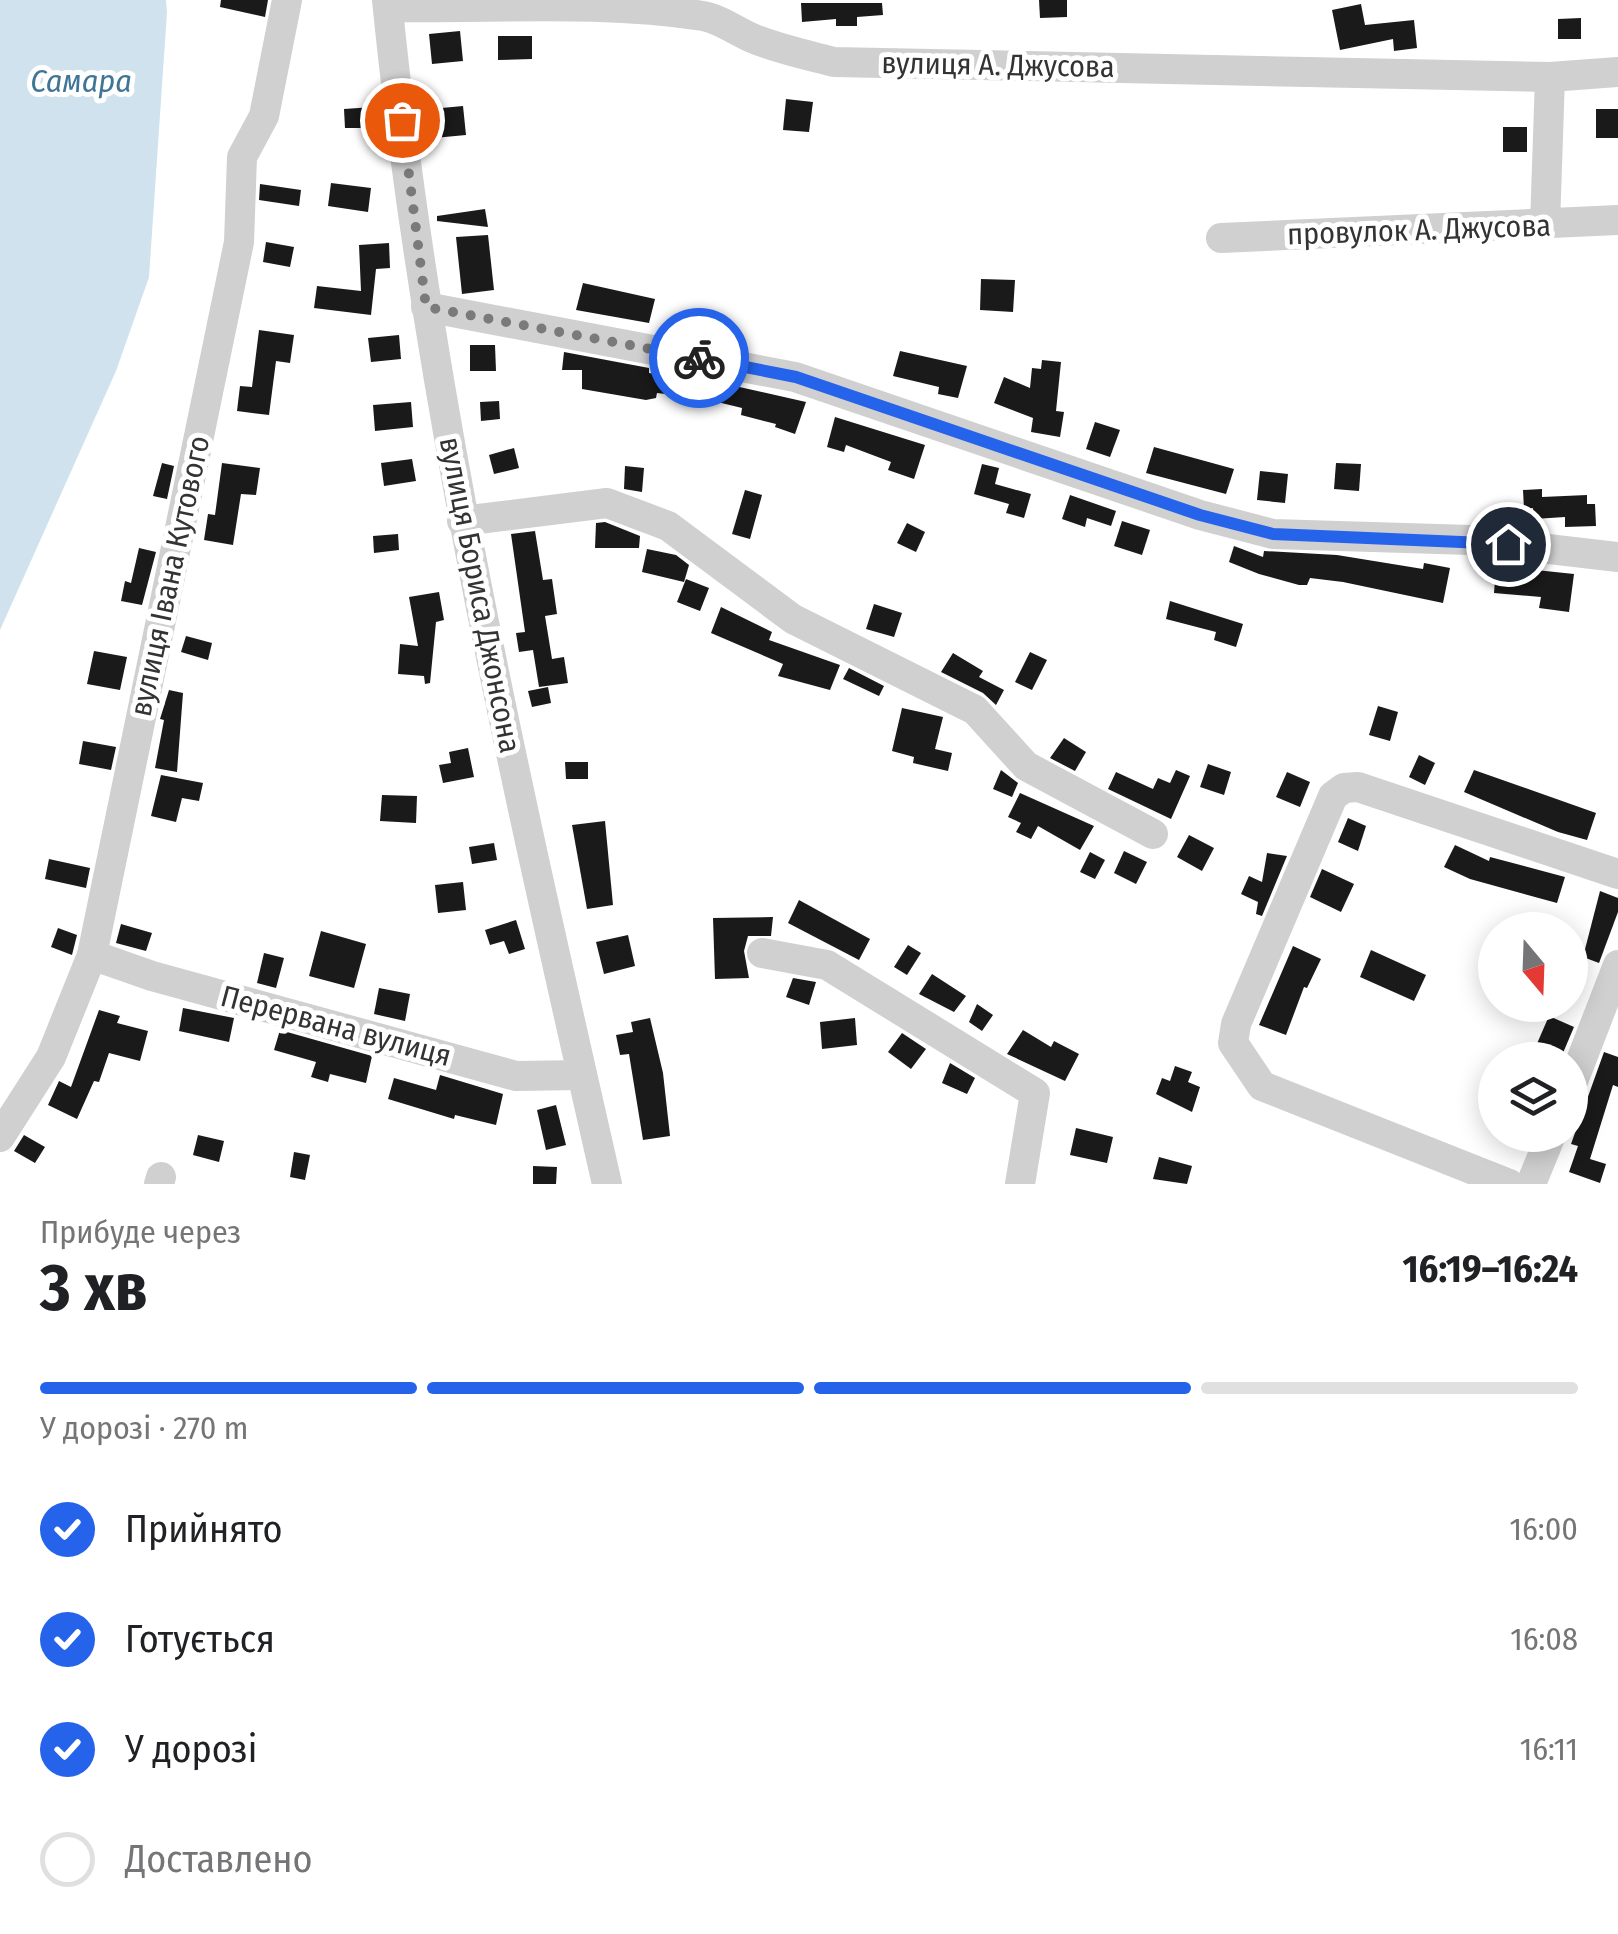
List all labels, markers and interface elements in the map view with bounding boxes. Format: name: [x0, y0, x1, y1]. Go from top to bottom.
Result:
street label: вулиця А. Джусова: [881, 45, 1115, 85]
water label: Самара: [30, 62, 132, 100]
pin: [360, 78, 445, 163]
icon: bag: [375, 93, 430, 148]
street label: провулок А. Джусова: [1287, 207, 1551, 253]
courier: [649, 308, 749, 408]
icon: bike: [672, 331, 727, 386]
street label: вулиця Івана Кутового: [123, 432, 217, 720]
street label: вулиця Бориса Джонсона: [432, 434, 528, 756]
pin: [1466, 502, 1551, 587]
icon: home: [1481, 517, 1536, 572]
north arrow: [1478, 912, 1588, 1022]
map controls: [1478, 912, 1588, 1152]
street label: Перервана вулиця: [217, 978, 455, 1074]
button: layers: [1478, 1042, 1588, 1152]
text: Прибуде через: [40, 1213, 241, 1251]
text: 16:19–16:24: [1403, 1246, 1578, 1292]
text: 3 хв: [40, 1249, 148, 1327]
text: У дорозі · 270 m: [40, 1409, 248, 1447]
icon: check: [40, 1502, 95, 1557]
text: Прийнято: [125, 1506, 283, 1552]
text: 16:00: [1510, 1510, 1578, 1548]
icon: check: [40, 1612, 95, 1667]
text: Готується: [125, 1616, 275, 1662]
text: 16:08: [1510, 1620, 1578, 1658]
icon: check: [40, 1722, 95, 1777]
text: У дорозі: [125, 1726, 257, 1772]
text: 16:11: [1520, 1730, 1578, 1768]
text: Доставлено: [125, 1836, 312, 1882]

